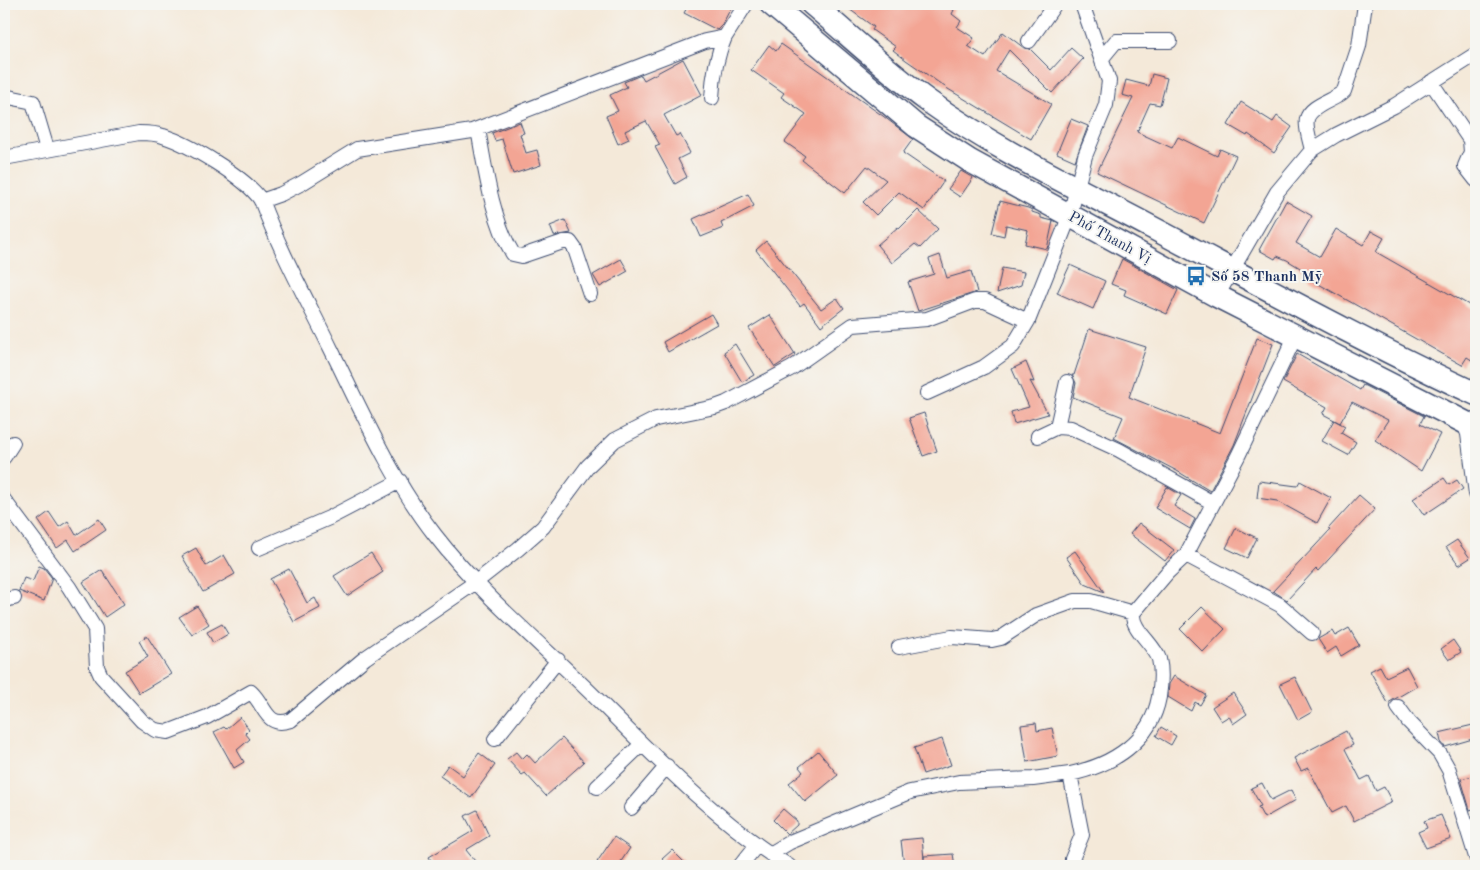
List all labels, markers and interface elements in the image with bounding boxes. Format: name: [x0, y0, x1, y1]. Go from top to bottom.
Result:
street label: Phố Thanh Vị: [1066, 209, 1154, 267]
bus stop icon: Số 58 Thanh Mỹ: [1185, 265, 1207, 287]
place label: Số 58 Thanh Mỹ: [1211, 269, 1323, 285]

